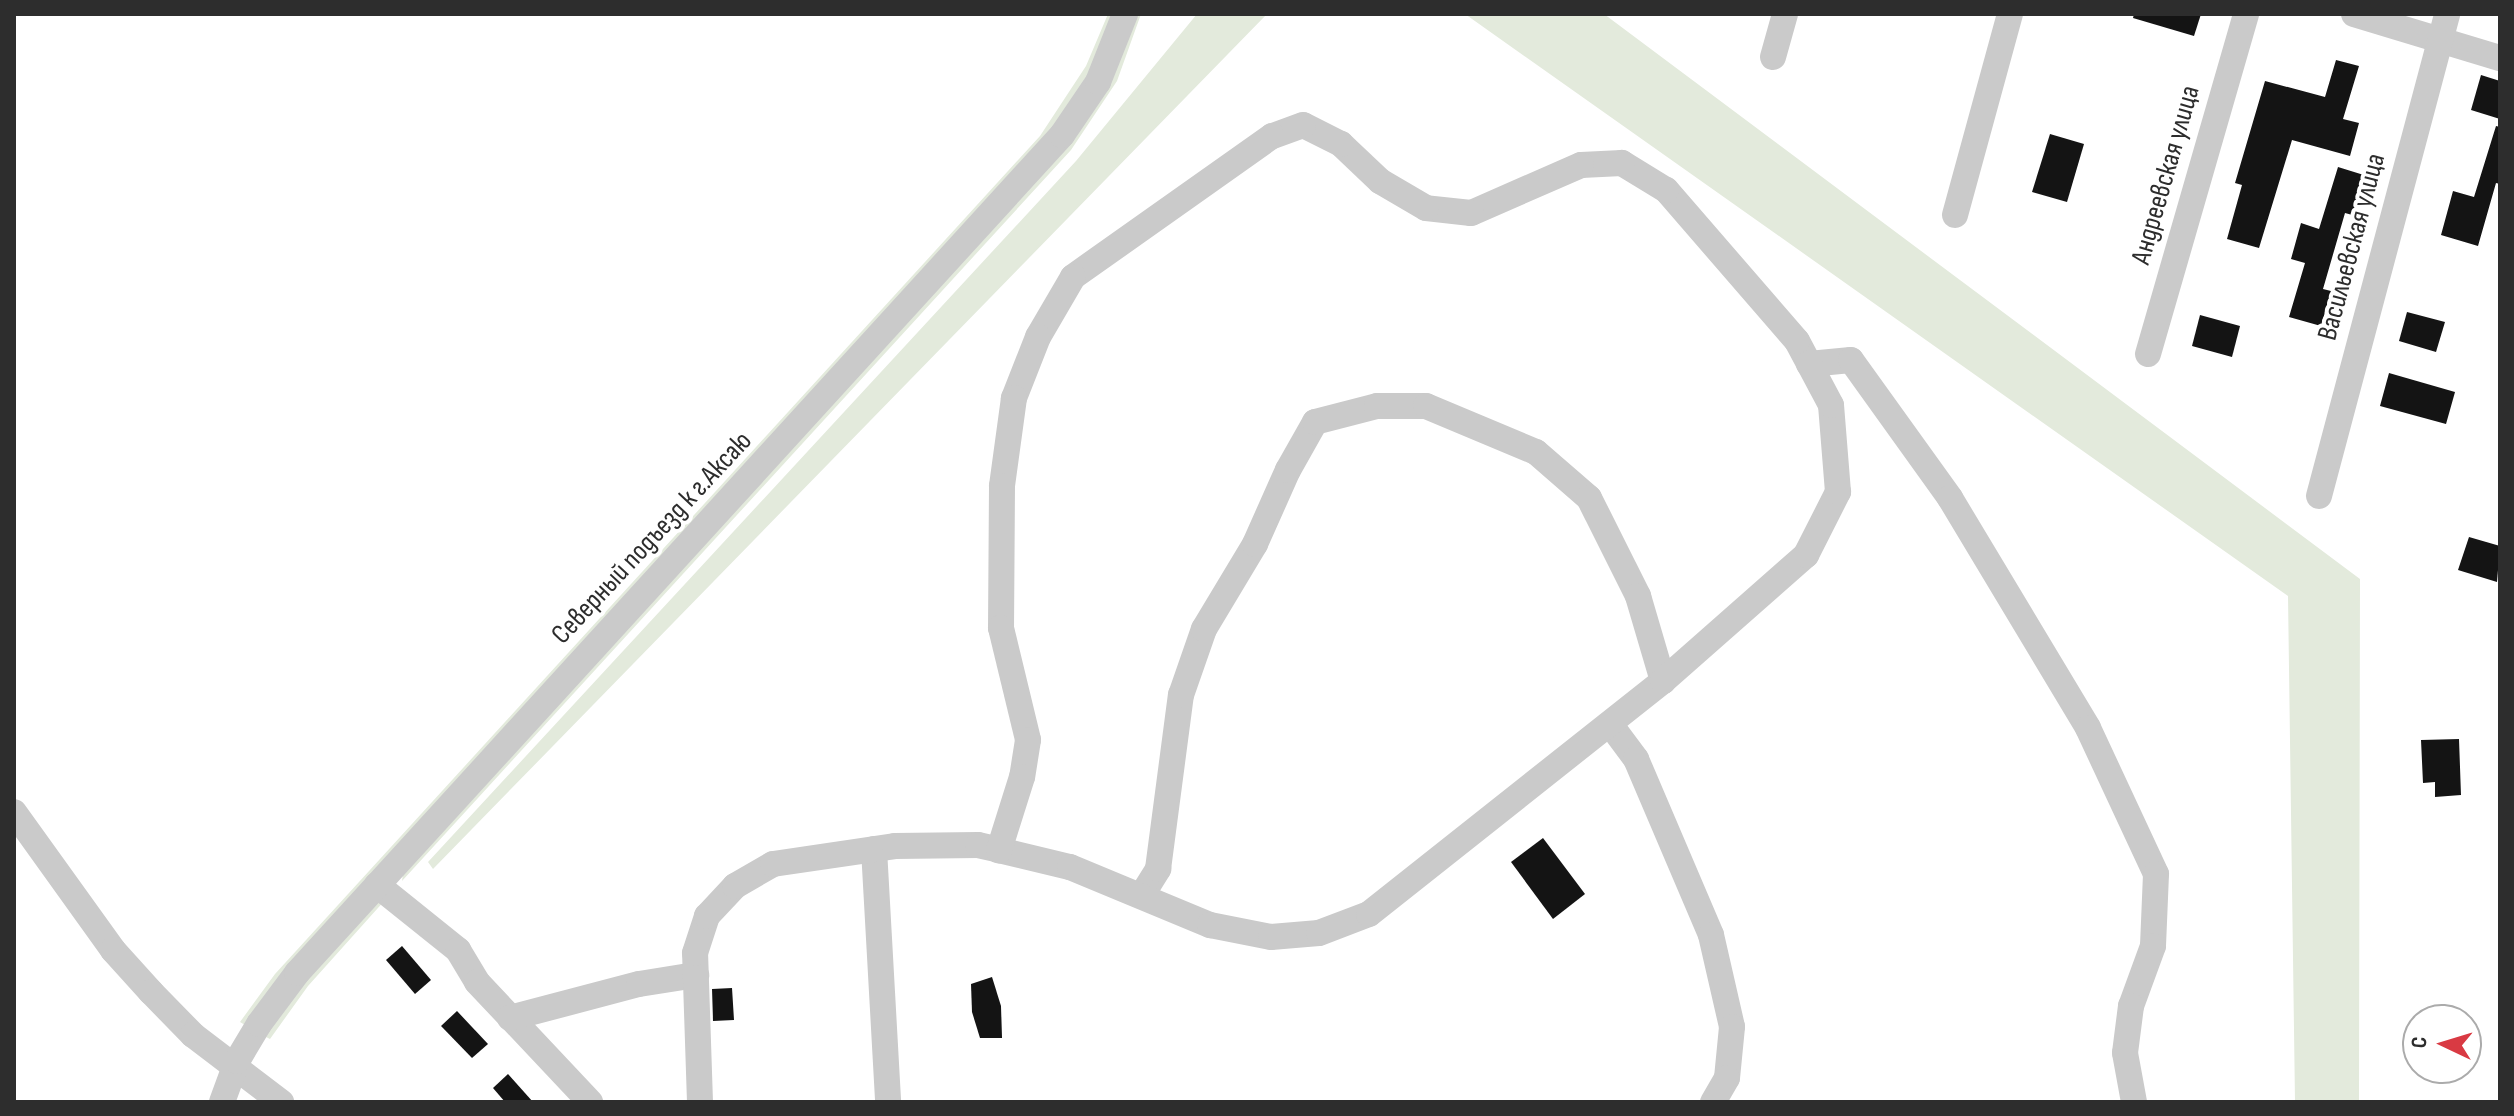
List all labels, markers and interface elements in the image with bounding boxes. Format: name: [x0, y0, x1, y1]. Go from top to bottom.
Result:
street label: Андреевская улица: [2124, 82, 2208, 268]
street label: Васильевская улица: [2311, 150, 2393, 344]
street label: Северный подъезд к г.Аксаю: [545, 425, 759, 651]
north arrow: [2402, 1004, 2482, 1084]
text: С: [2406, 1036, 2433, 1049]

